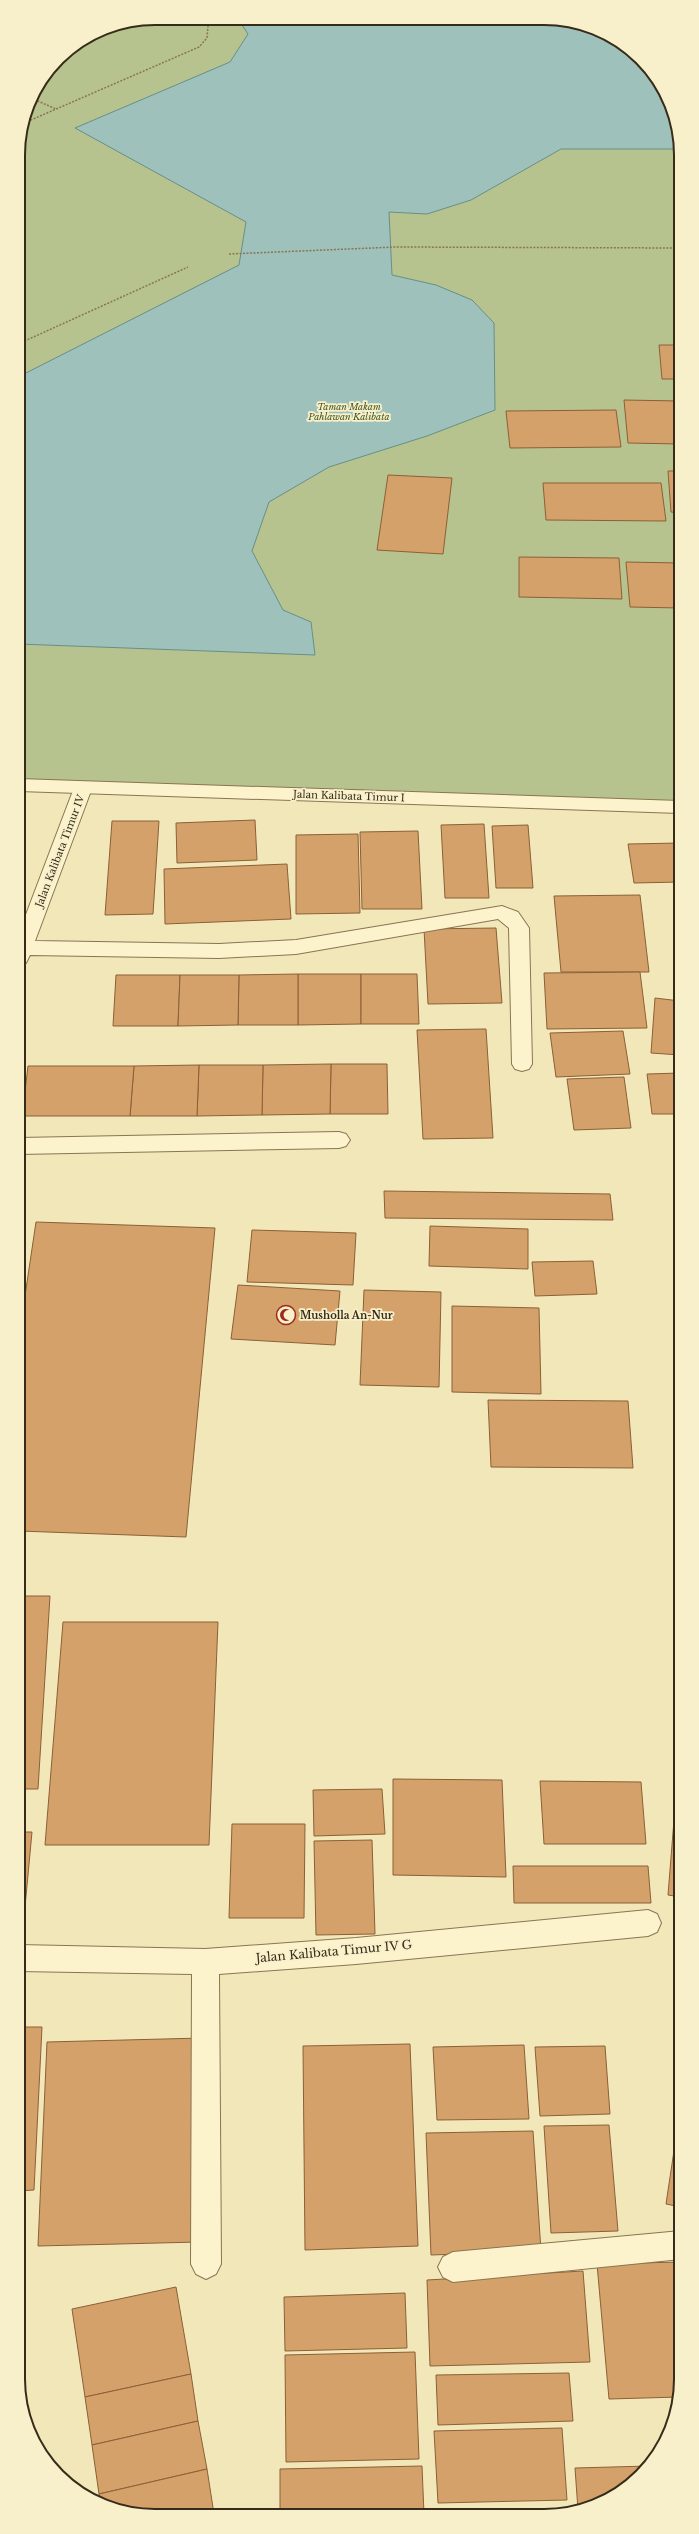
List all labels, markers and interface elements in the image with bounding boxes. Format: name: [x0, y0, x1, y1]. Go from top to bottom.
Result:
park label: Taman Makam Pahlawan Kalibata: [307, 401, 390, 422]
street label: Jalan Kalibata Timur I: [291, 787, 405, 804]
street label: Jalan Kalibata Timur IV: [32, 793, 88, 911]
mosque icon: Musholla An-Nur: [275, 1304, 297, 1326]
place label: Musholla An-Nur: [300, 1309, 393, 1322]
street label: Jalan Kalibata Timur IV G: [253, 1937, 413, 1965]

